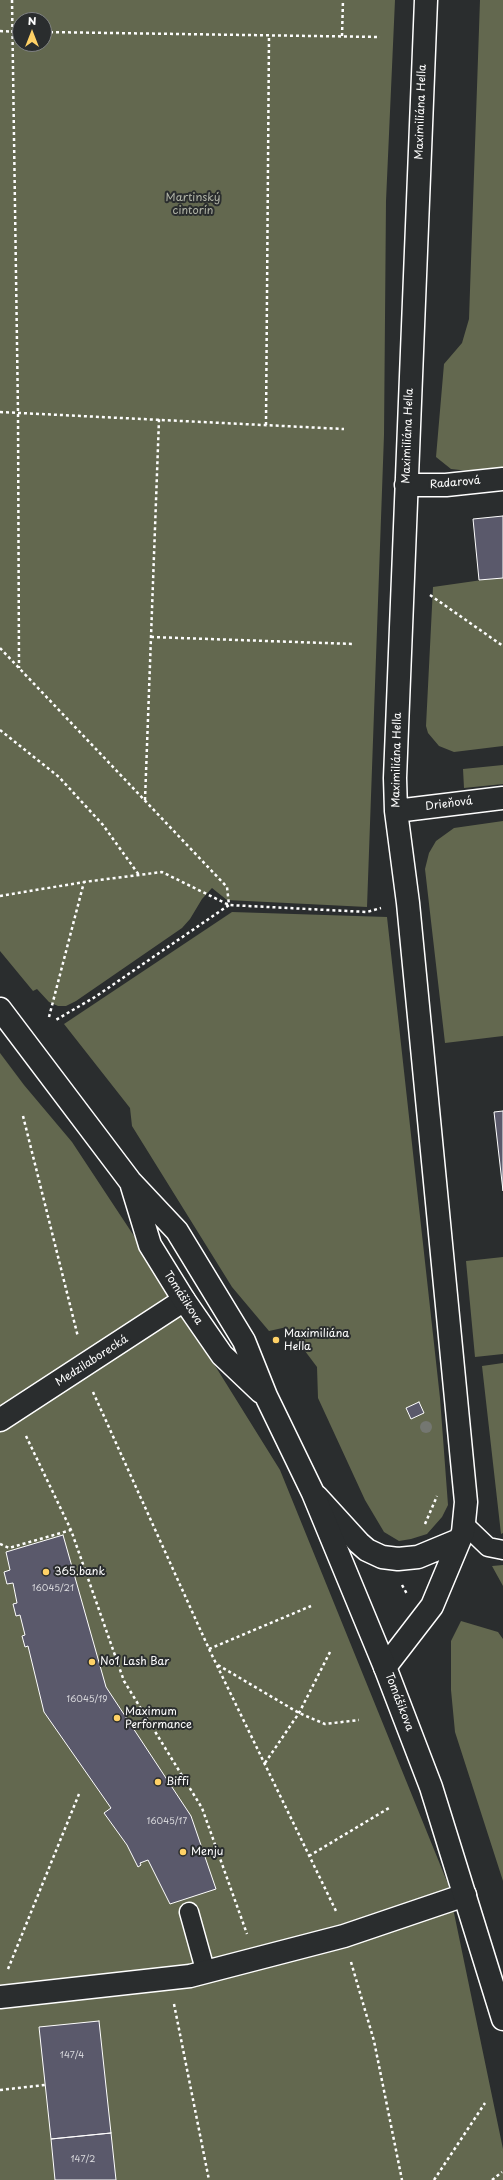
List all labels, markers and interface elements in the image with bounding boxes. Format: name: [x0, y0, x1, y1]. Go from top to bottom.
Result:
north arrow: [12, 12, 52, 52]
text: N: [28, 12, 36, 29]
street label: Maximiliána Hella: [413, 64, 429, 160]
park label: Martinský cintorín: [166, 191, 220, 217]
street label: Maximiliána Hella: [400, 388, 416, 484]
street label: Radarová: [429, 474, 481, 492]
street label: Maximiliána Hella: [390, 712, 404, 808]
street label: Drieňová: [425, 795, 473, 813]
street label: Tomášikova: [161, 1269, 205, 1327]
place label: Maximiliána Hella: [284, 1327, 349, 1353]
street label: Medzilaborecká: [53, 1333, 131, 1389]
marker: Maximiliána Hella: [271, 1335, 281, 1345]
place label: 365.bank: [54, 1565, 105, 1579]
marker: 365.bank: [41, 1567, 51, 1577]
house number: 16045/21: [32, 1584, 74, 1594]
place label: No1 Lash Bar: [100, 1655, 169, 1669]
marker: No1 Lash Bar: [87, 1657, 97, 1667]
street label: Tomášikova: [382, 1671, 416, 1733]
house number: 16045/19: [67, 1695, 107, 1705]
place label: Maximum Performance: [125, 1705, 192, 1731]
marker: Maximum Performance: [112, 1713, 122, 1723]
place label: Biffi: [166, 1775, 189, 1789]
marker: Biffi: [153, 1777, 163, 1787]
house number: 16045/17: [147, 1817, 187, 1827]
place label: Menju: [191, 1845, 223, 1859]
marker: Menju: [178, 1847, 188, 1857]
house number: 147/4: [60, 2051, 84, 2061]
house number: 147/2: [71, 2155, 95, 2165]

